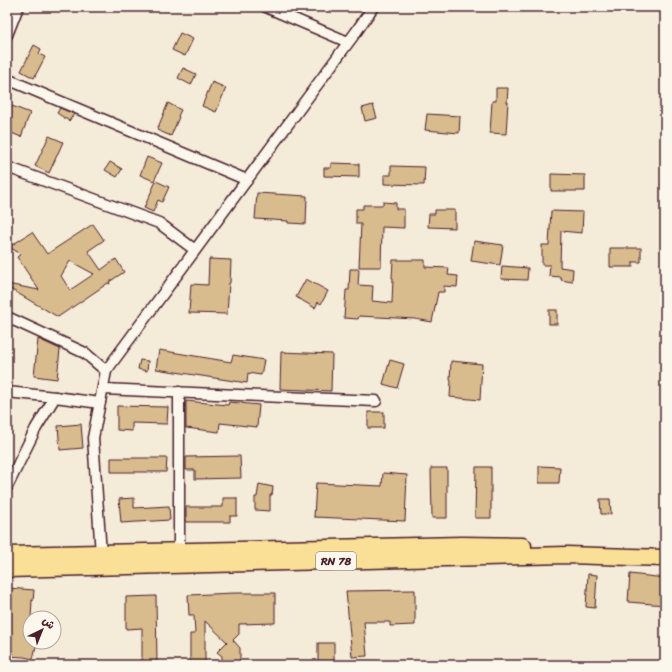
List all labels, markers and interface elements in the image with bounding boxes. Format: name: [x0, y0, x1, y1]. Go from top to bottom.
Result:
road number: RN 78: [316, 552, 356, 570]
north arrow: [22, 610, 62, 650]
text: ش: [38, 612, 59, 634]

